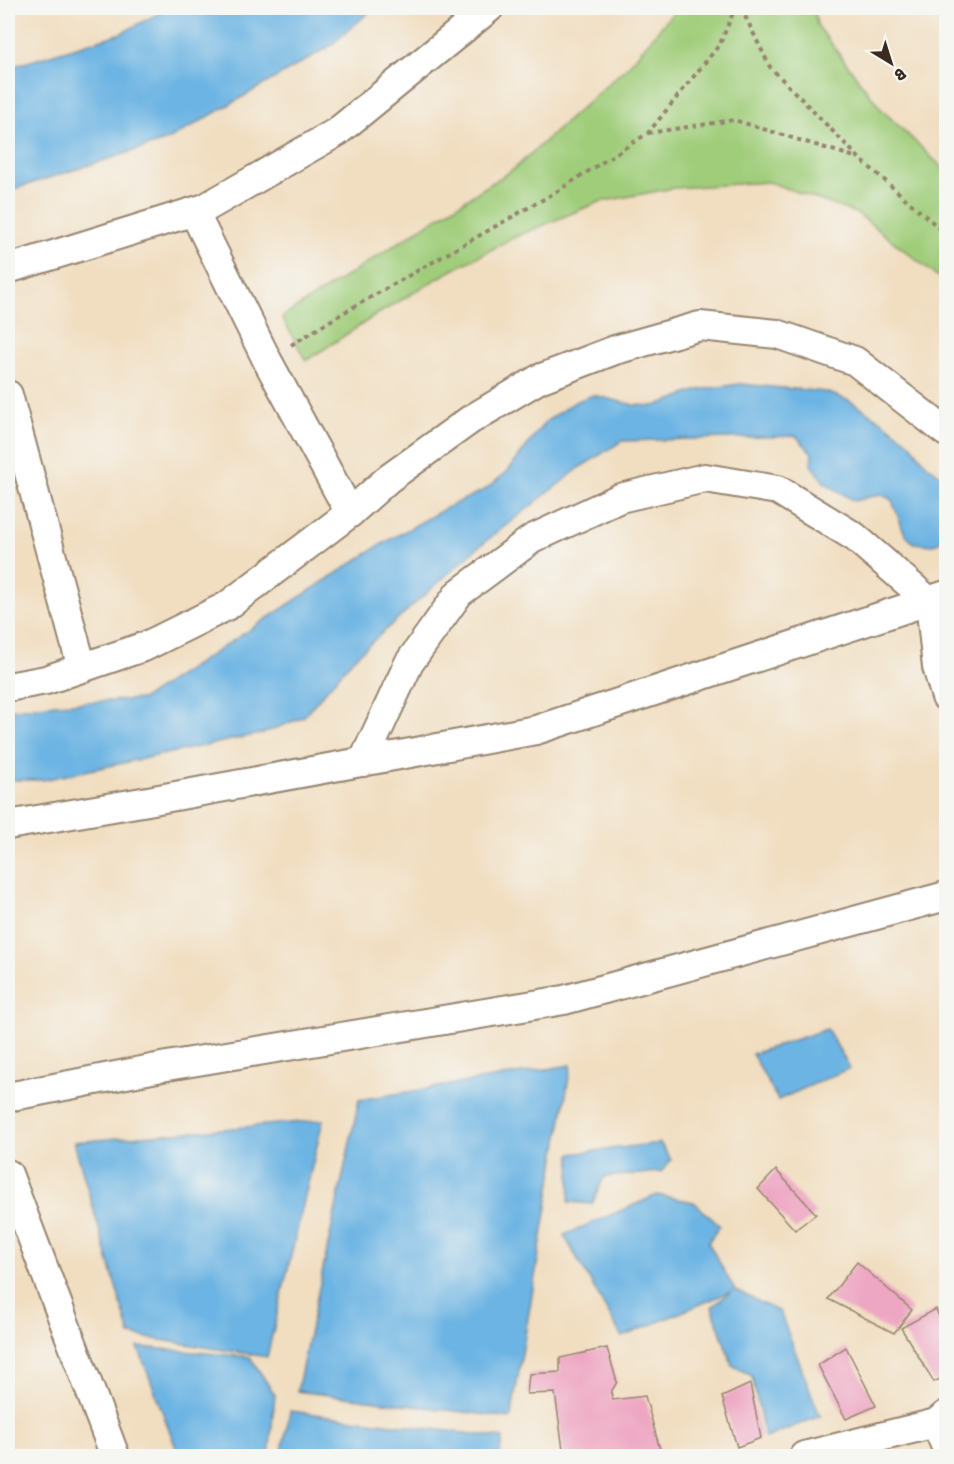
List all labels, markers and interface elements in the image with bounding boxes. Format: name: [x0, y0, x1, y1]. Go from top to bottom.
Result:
north arrow: [861, 33, 921, 93]
text: B: [890, 63, 910, 86]

